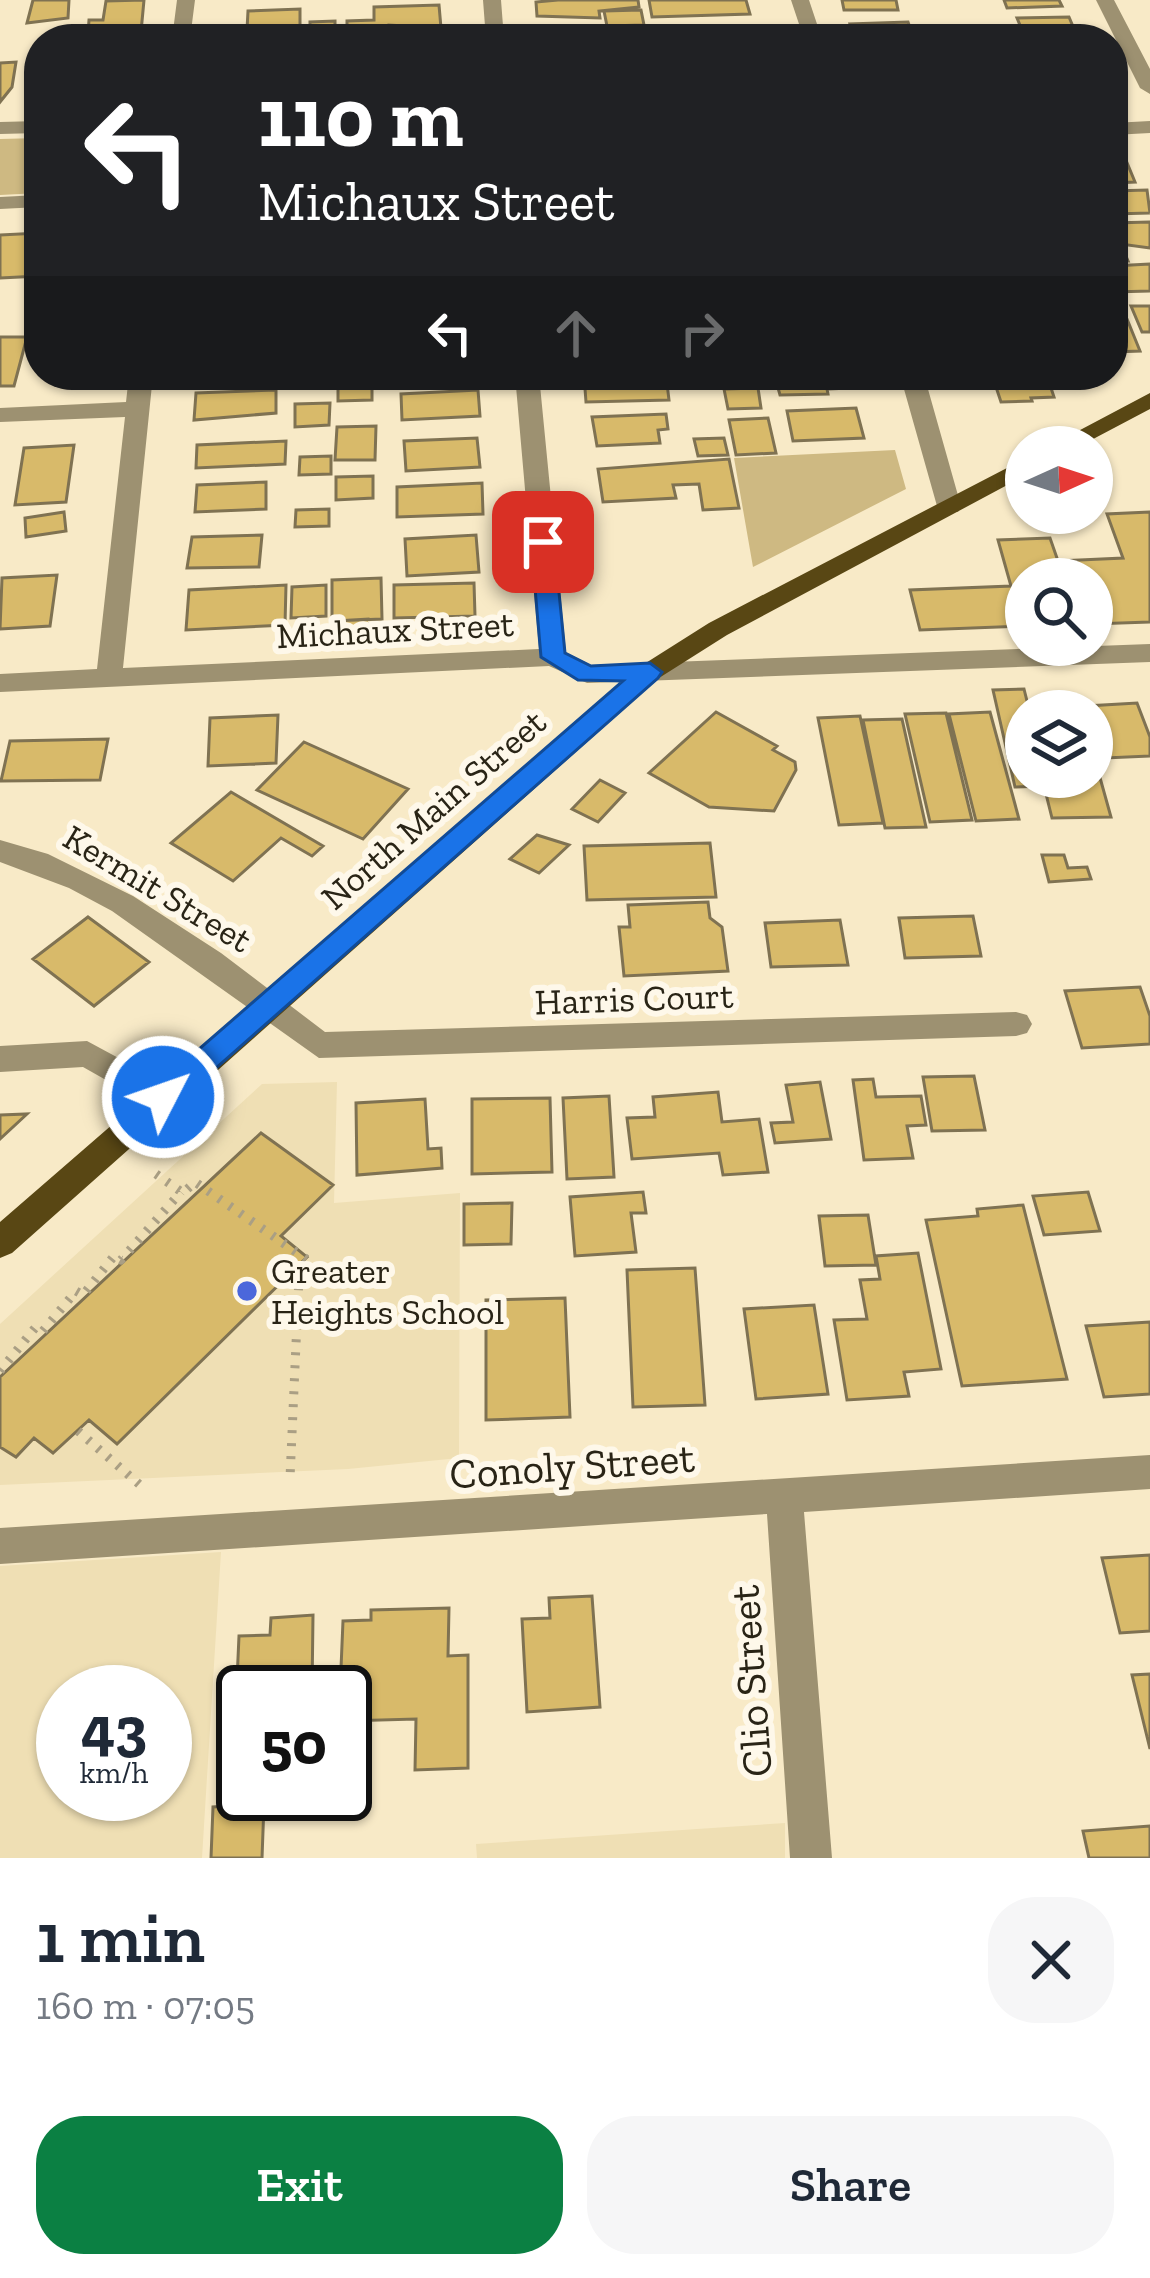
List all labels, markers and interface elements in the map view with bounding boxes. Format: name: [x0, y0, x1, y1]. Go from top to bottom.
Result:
text: 110 m: [258, 67, 464, 168]
icon: left: [60, 72, 216, 228]
text: Michaux Street: [258, 169, 615, 234]
icon: left: [417, 300, 483, 366]
icon: ahead: [543, 300, 609, 366]
icon: right: [669, 300, 735, 366]
north arrow: [1005, 426, 1113, 534]
map controls: [1005, 426, 1113, 798]
pin: [492, 491, 594, 593]
icon: arrive: [510, 509, 576, 575]
button: search: [1005, 558, 1113, 666]
street label: Michaux Street: [275, 602, 516, 657]
button: layers: [1005, 690, 1113, 798]
street label: North Main Street: [312, 700, 555, 919]
street label: Kermit Street: [56, 815, 260, 962]
street label: Harris Court: [534, 974, 735, 1023]
position arrow: [100, 1034, 226, 1160]
place label: Greater Heights School: [271, 1249, 504, 1333]
marker: Greater Heights School: [234, 1278, 260, 1304]
street label: Conoly Street: [448, 1431, 697, 1500]
street label: Clio Street: [718, 1583, 783, 1778]
speed limit sign: 50: [216, 1665, 372, 1821]
text: 43: [81, 1692, 147, 1764]
text: km/h: [80, 1755, 148, 1791]
text: 1 min: [36, 1894, 205, 1980]
button: close: [988, 1897, 1114, 2023]
text: 160 m · 07:05: [36, 1982, 255, 2029]
button: Exit: [36, 2116, 563, 2254]
button: Share: [587, 2116, 1114, 2254]

